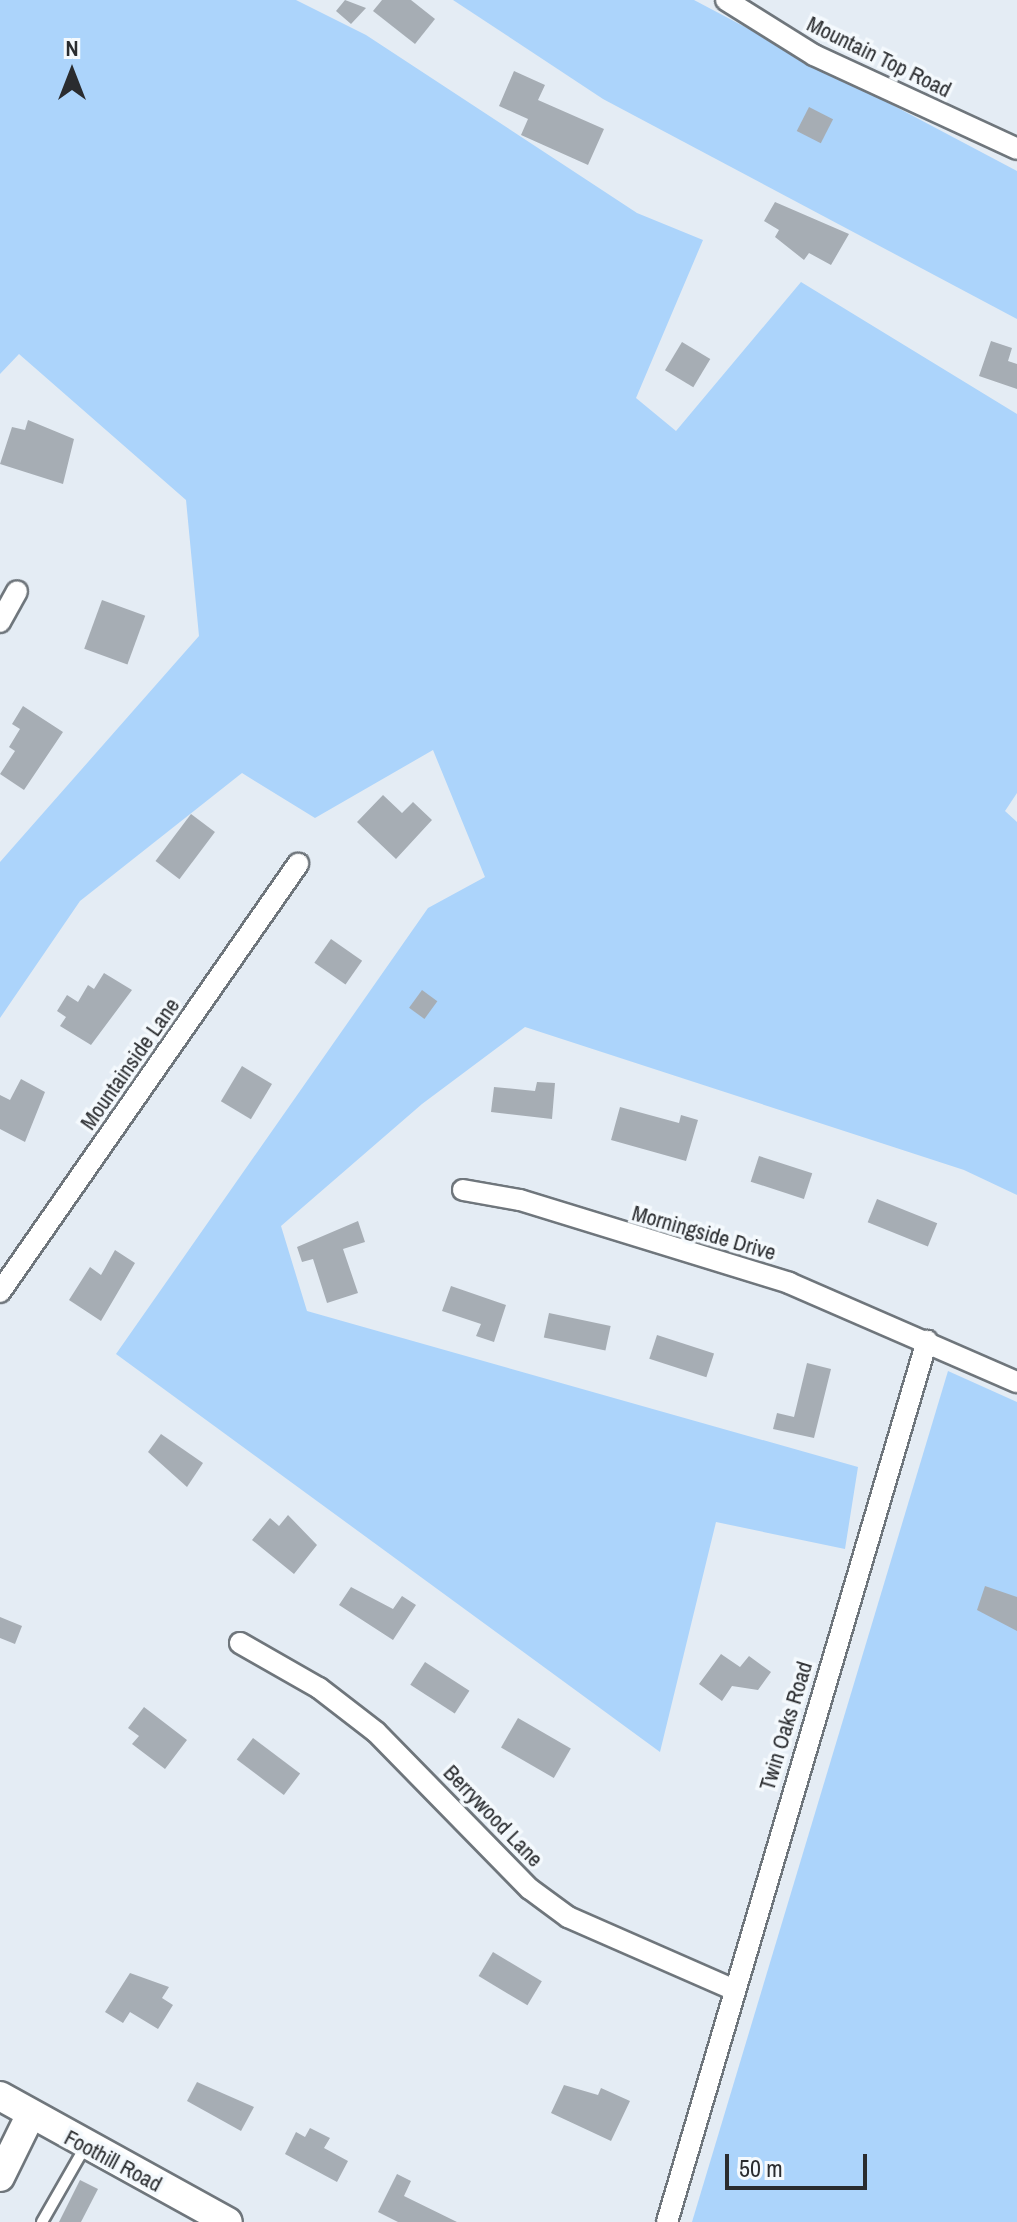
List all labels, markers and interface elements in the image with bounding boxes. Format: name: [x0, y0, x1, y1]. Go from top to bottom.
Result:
street label: Mountain Top Road: [802, 11, 956, 103]
north arrow: [32, 32, 112, 112]
text: N: [65, 33, 79, 63]
street label: Mountainside Lane: [75, 993, 185, 1135]
street label: Morningside Drive: [629, 1200, 779, 1266]
street label: Twin Oaks Road: [754, 1658, 818, 1794]
street label: Berrywood Lane: [438, 1760, 548, 1872]
street label: Foothill Road: [60, 2124, 166, 2198]
scale bar: [729, 2138, 871, 2188]
text: 50 m: [739, 2152, 783, 2184]

